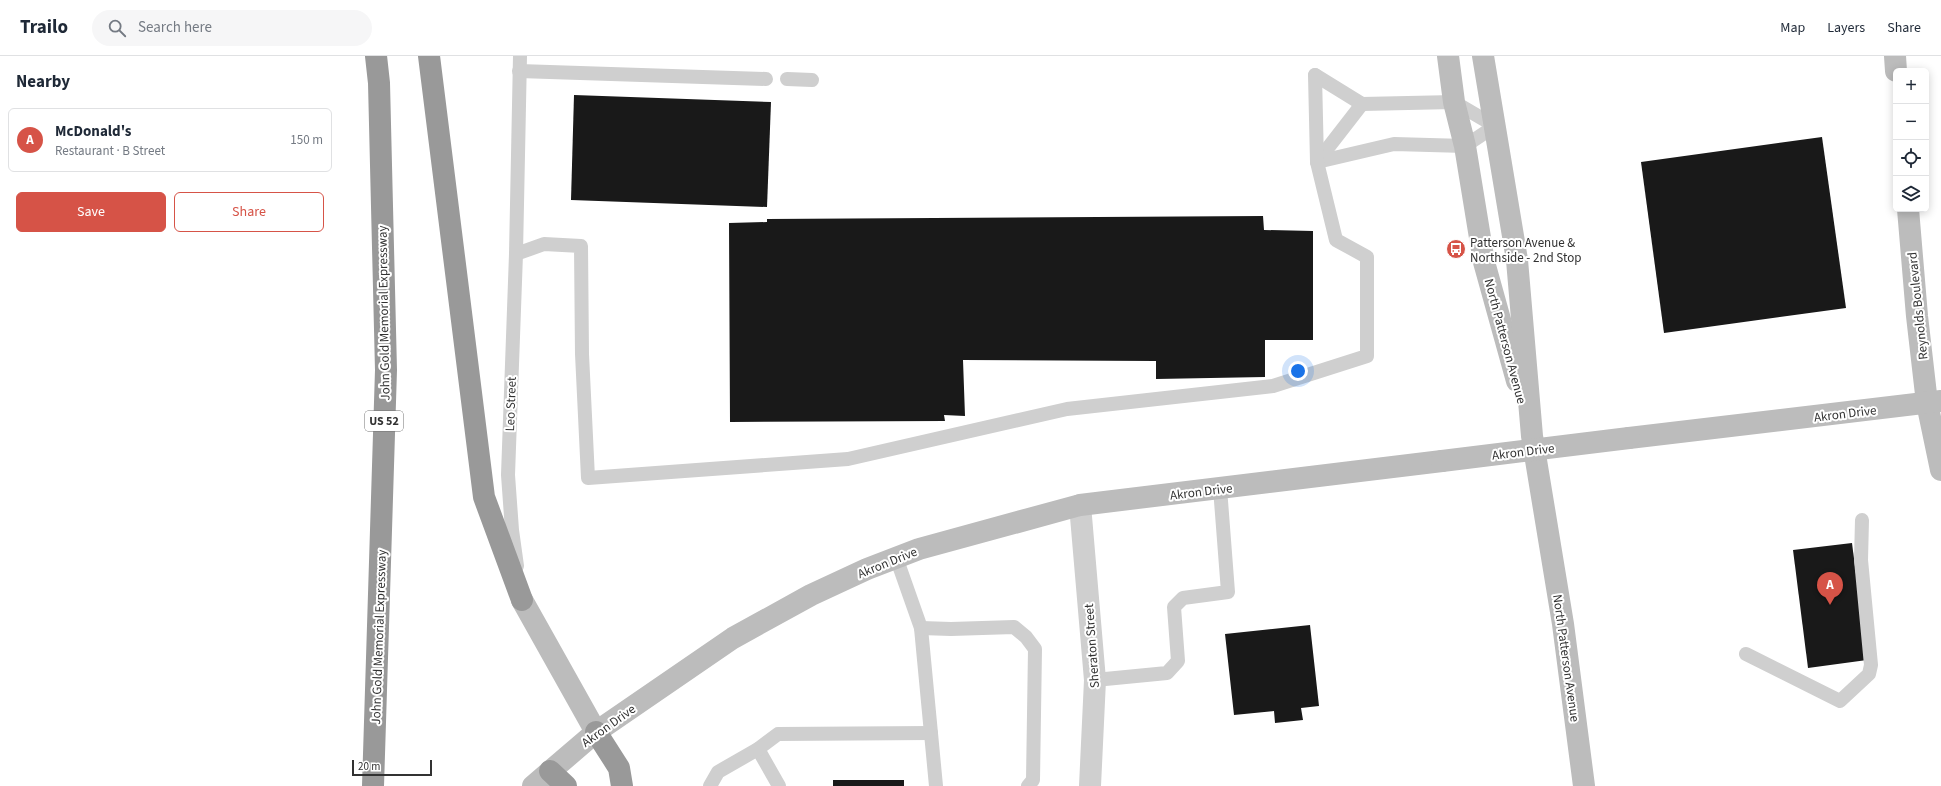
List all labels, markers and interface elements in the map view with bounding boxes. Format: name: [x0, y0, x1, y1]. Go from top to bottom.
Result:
search box: [92, 10, 372, 46]
text: Trailo: [20, 14, 68, 41]
icon: search: [106, 17, 128, 39]
text: Search here: [138, 17, 212, 38]
text: Map: [1780, 18, 1805, 38]
text: Layers: [1827, 18, 1865, 38]
text: Share: [1887, 18, 1921, 38]
map controls: [1893, 68, 1929, 212]
button: +: [1893, 68, 1929, 104]
text: Nearby: [16, 70, 70, 94]
button: −: [1893, 104, 1929, 140]
text: McDonald's: [55, 121, 132, 142]
text: A: [26, 131, 34, 149]
text: 150 m: [290, 131, 323, 149]
button: locate: [1893, 140, 1929, 176]
text: Restaurant · B Street: [55, 142, 165, 160]
button: layers: [1893, 176, 1929, 212]
button: Save: [16, 192, 166, 232]
button: Share: [174, 192, 324, 232]
street label: John Gold Memorial Expressway: [373, 225, 395, 401]
place label: Patterson Avenue & Northside - 2nd Stop: [1470, 234, 1581, 267]
bus stop icon: Patterson Avenue & Northside - 2nd Stop: [1445, 238, 1467, 260]
street label: Reynolds Boulevard: [1903, 251, 1933, 361]
street label: North Patterson Avenue: [1480, 277, 1530, 406]
your location: [1288, 361, 1308, 381]
street label: Leo Street: [501, 376, 521, 432]
street label: Akron Drive: [1813, 401, 1877, 427]
road number: US 52: [365, 411, 403, 431]
street label: Akron Drive: [1491, 439, 1555, 465]
street label: Akron Drive: [1169, 479, 1233, 505]
street label: Akron Drive: [855, 543, 920, 583]
street label: John Gold Memorial Expressway: [367, 549, 391, 725]
pin: A: [1817, 572, 1843, 605]
street label: North Patterson Avenue: [1548, 593, 1584, 723]
street label: Sheraton Street: [1080, 603, 1104, 689]
street label: Akron Drive: [578, 700, 639, 752]
scale bar: [352, 758, 432, 777]
text: 20 m: [358, 759, 380, 774]

